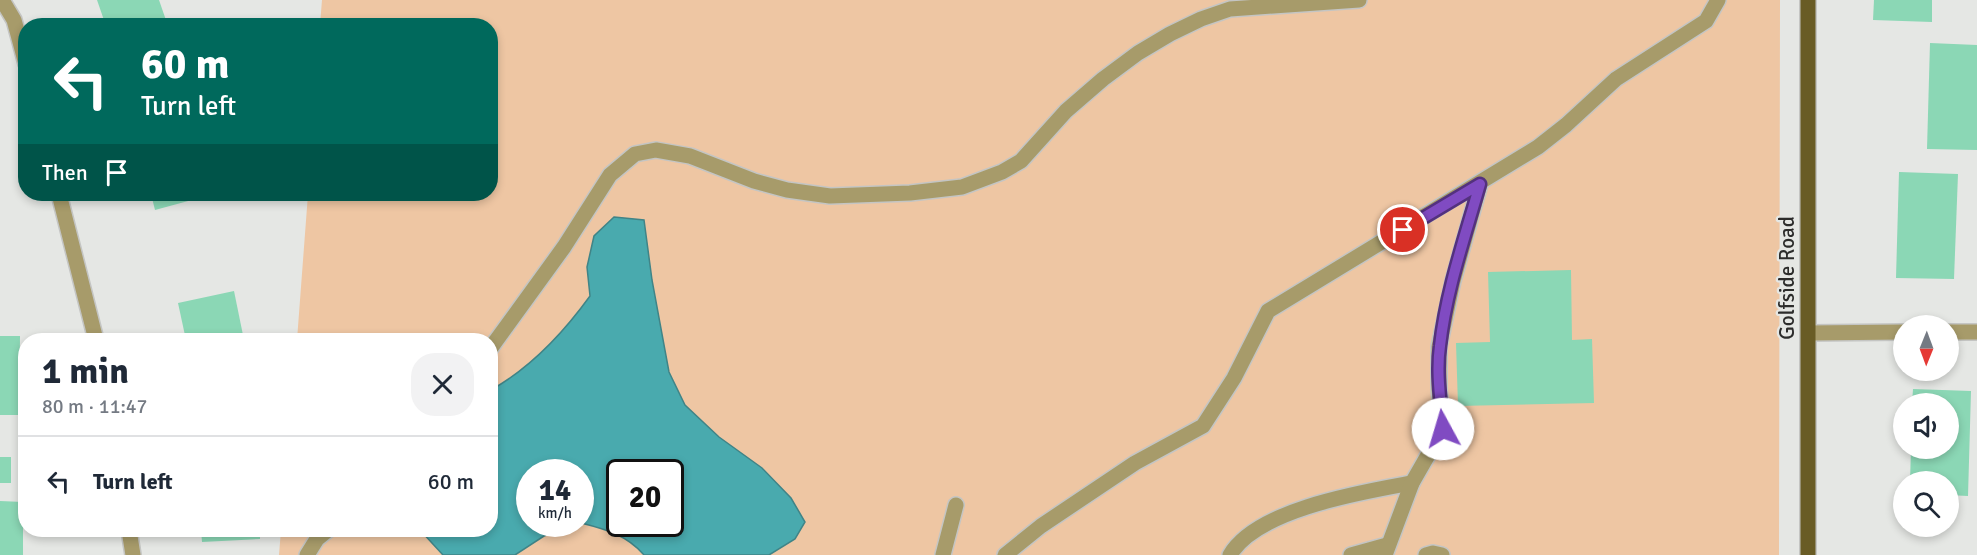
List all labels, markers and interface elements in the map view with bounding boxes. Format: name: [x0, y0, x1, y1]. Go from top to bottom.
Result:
text: 60 m: [141, 39, 230, 90]
icon: left: [42, 42, 120, 120]
text: Turn left: [141, 90, 236, 123]
icon: arrive: [100, 156, 133, 189]
text: Then: [42, 159, 88, 186]
pin: [1377, 204, 1428, 255]
icon: arrive: [1386, 213, 1419, 246]
street label: Golfside Road: [1774, 216, 1800, 340]
north arrow: [1893, 315, 1959, 381]
map controls: [1893, 315, 1959, 537]
text: 1 min: [42, 349, 129, 394]
button: close: [411, 353, 474, 416]
button: sound: [1893, 393, 1959, 459]
text: 80 m · 11:47: [42, 394, 147, 419]
position arrow: [1411, 397, 1475, 461]
speed limit sign: 20: [606, 459, 684, 537]
icon: left: [42, 465, 75, 498]
text: Turn left: [93, 468, 173, 495]
text: 60 m: [428, 468, 474, 495]
button: search: [1893, 471, 1959, 537]
text: 14: [539, 472, 571, 509]
text: km/h: [538, 504, 572, 522]

